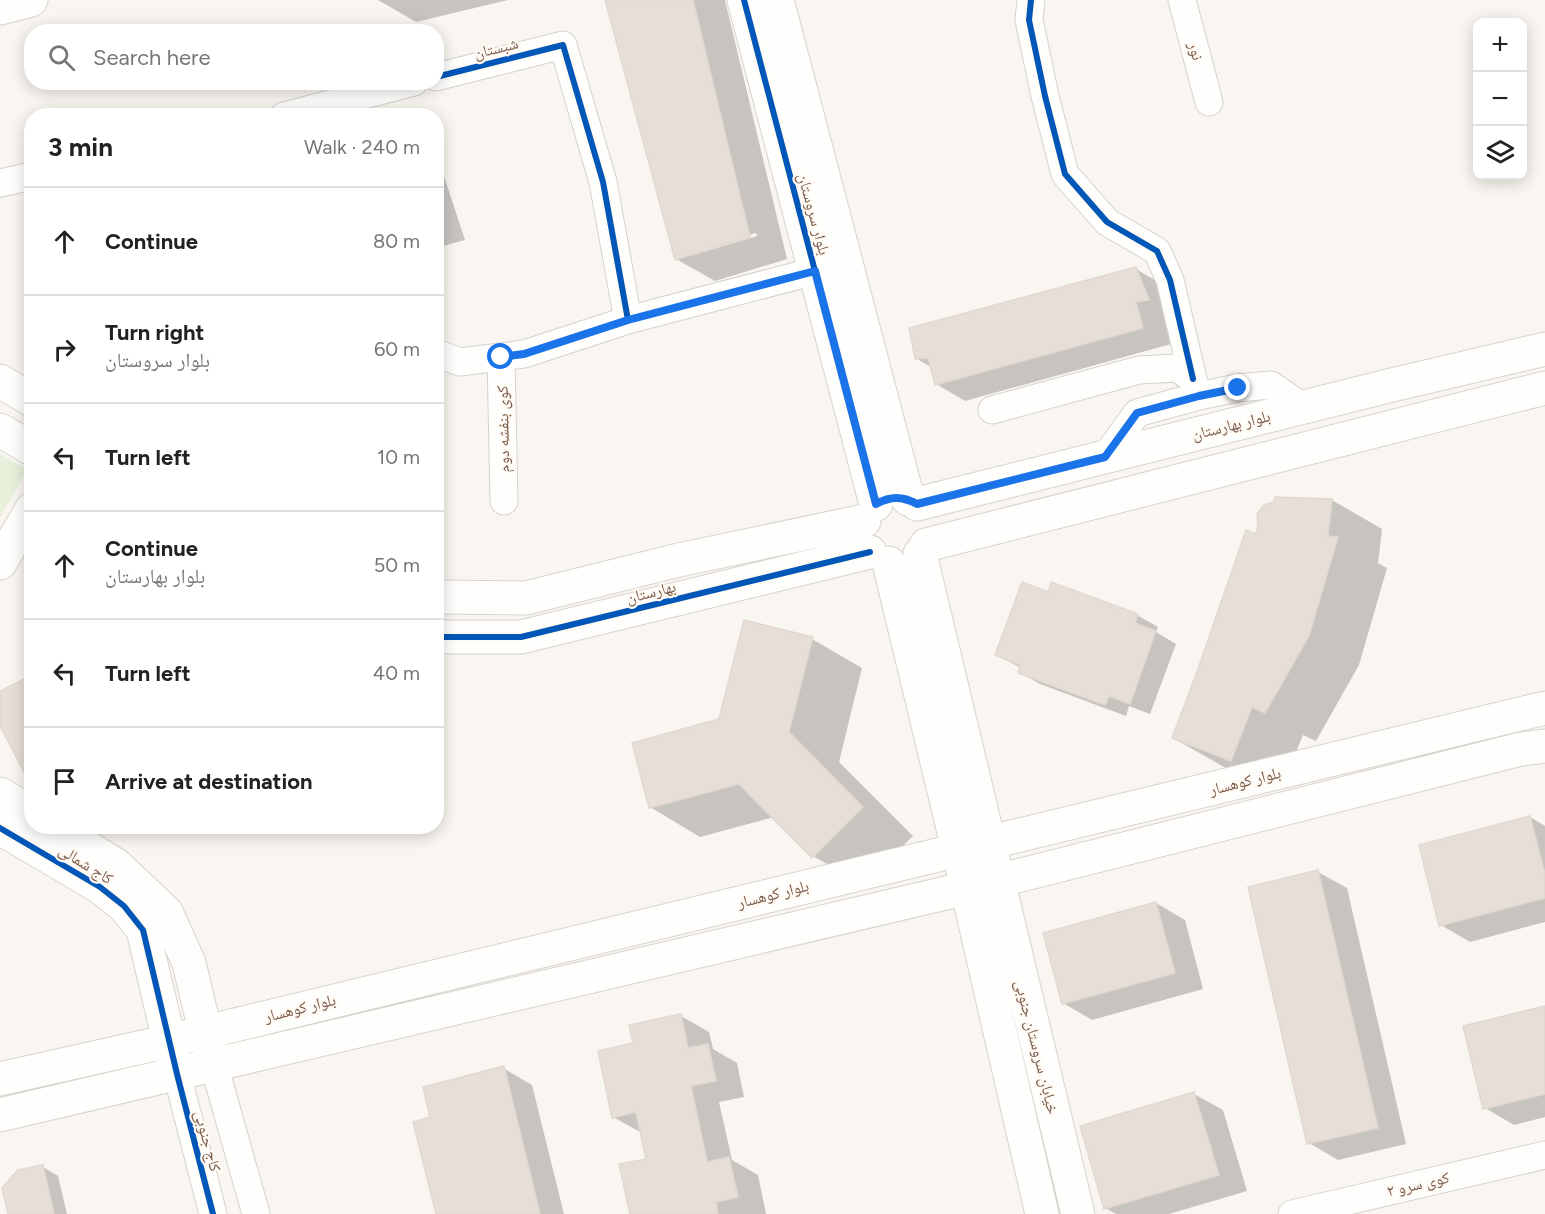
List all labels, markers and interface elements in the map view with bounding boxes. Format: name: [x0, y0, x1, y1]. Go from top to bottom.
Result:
map controls: [1473, 18, 1527, 180]
button: +: [1473, 18, 1527, 72]
search box: [24, 24, 444, 90]
street label: شبستان: [472, 33, 520, 64]
street label: نور: [1184, 39, 1208, 62]
icon: search: [45, 41, 78, 74]
text: Search here: [93, 44, 211, 71]
button: −: [1473, 72, 1527, 126]
button: layers: [1473, 126, 1527, 180]
text: 3 min: [48, 131, 113, 163]
text: Walk · 240 m: [304, 135, 420, 159]
street label: بلوار سروستان: [793, 171, 834, 257]
icon: ahead: [48, 225, 81, 258]
text: Continue: [105, 228, 198, 255]
text: 80 m: [373, 229, 420, 253]
text: Turn right: [105, 319, 204, 346]
icon: right: [48, 333, 81, 366]
text: 60 m: [374, 337, 420, 361]
route start: [487, 343, 513, 369]
text: بلوار سروستان: [105, 348, 210, 372]
route end: [1224, 374, 1250, 400]
street label: کوی بنفشه دوم: [493, 385, 514, 473]
street label: بلوار بهارستان: [1190, 406, 1272, 445]
icon: left: [48, 441, 81, 474]
text: Turn left: [105, 444, 191, 471]
text: 10 m: [377, 445, 420, 469]
text: Continue: [105, 535, 198, 562]
icon: ahead: [48, 549, 81, 582]
text: 50 m: [374, 553, 420, 577]
text: بلوار بهارستان: [105, 564, 205, 588]
street label: بهارستان: [624, 577, 678, 608]
icon: left: [48, 657, 81, 690]
text: Turn left: [105, 660, 191, 687]
text: 40 m: [373, 661, 420, 685]
street label: بلوار کوهسار: [1206, 763, 1283, 799]
icon: arrive: [48, 765, 81, 798]
text: Arrive at destination: [105, 768, 313, 795]
street label: کاج شمالی: [55, 840, 117, 889]
street label: بلوار کوهسار: [734, 876, 811, 912]
street label: خیابان سروستان جنوبی: [1010, 978, 1063, 1116]
street label: بلوار کوهسار: [261, 990, 338, 1026]
street label: کاج جنوبی: [190, 1108, 225, 1174]
street label: کوی سرو ۲: [1385, 1168, 1452, 1201]

